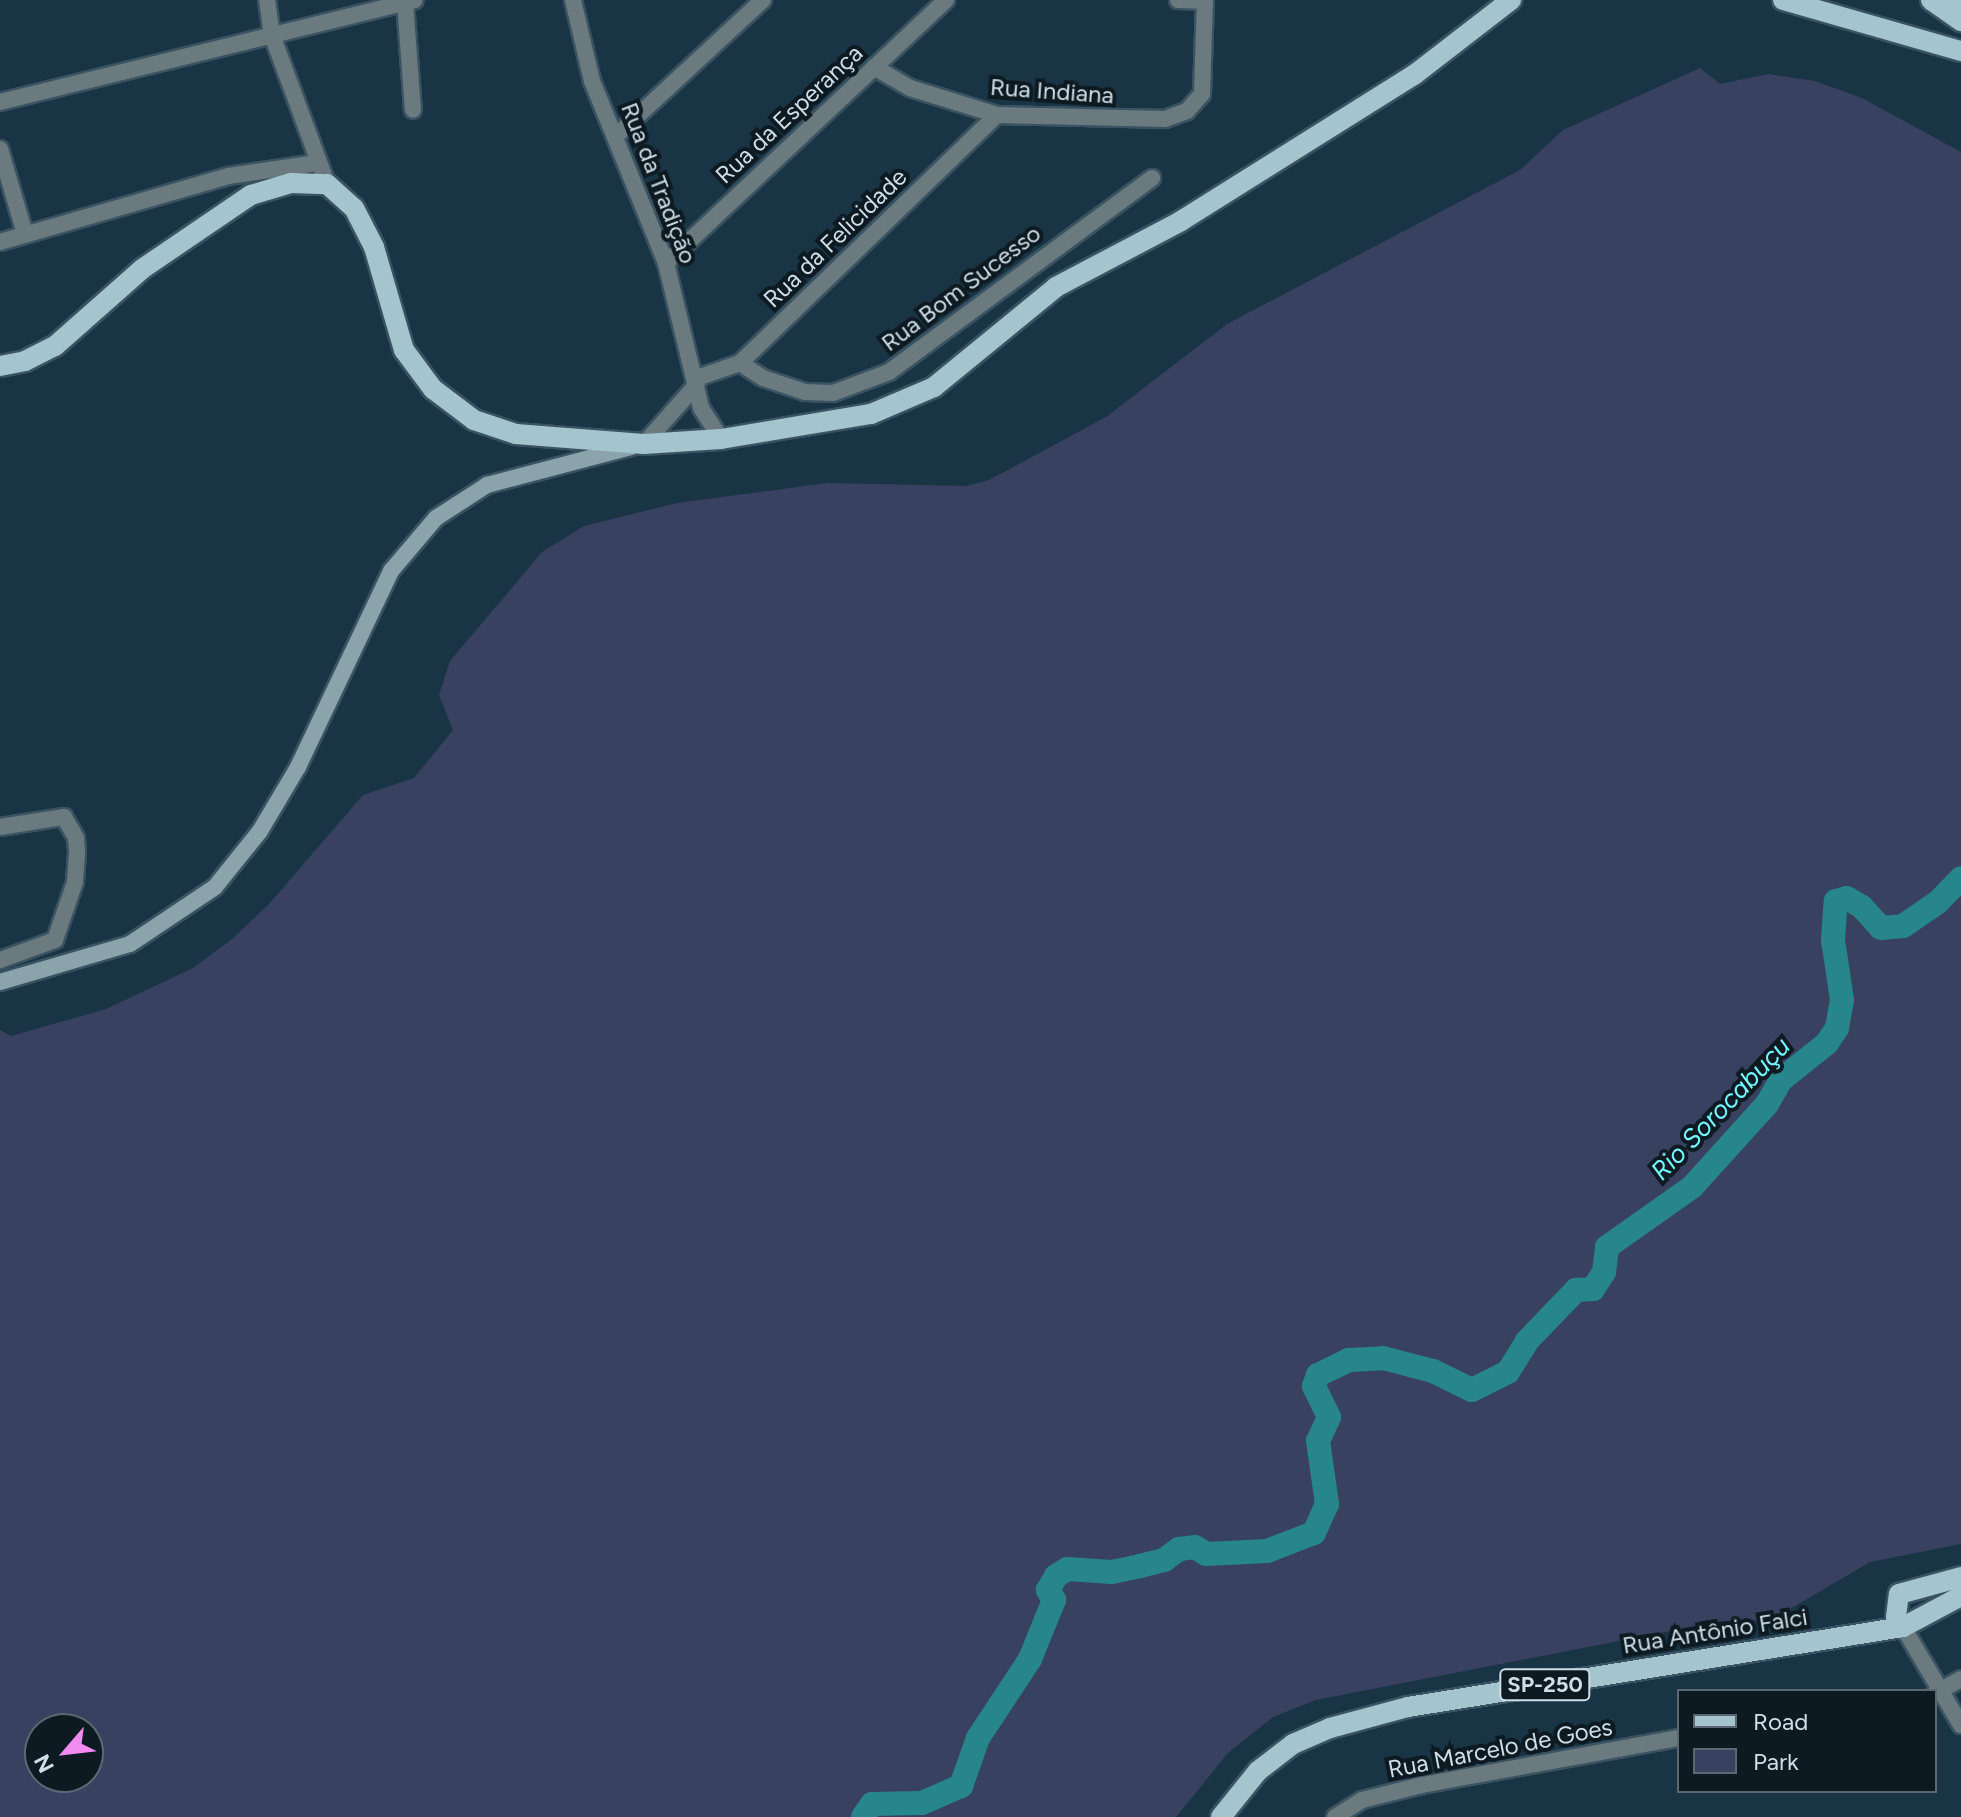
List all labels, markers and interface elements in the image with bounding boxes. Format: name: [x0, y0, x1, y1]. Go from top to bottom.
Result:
street label: Rua da Esperança: [710, 39, 868, 189]
street label: Rua Indiana: [989, 72, 1115, 110]
street label: Rua da Tradição: [615, 98, 703, 268]
street label: Rua da Felicidade: [757, 162, 913, 314]
street label: Rua Bom Sucesso: [876, 219, 1046, 357]
water label: Rio Sorocabuçu: [1645, 1031, 1797, 1187]
street label: Rua Antônio Falci: [1620, 1602, 1810, 1660]
road number: SP-250: [1499, 1667, 1591, 1703]
legend: [1677, 1689, 1937, 1793]
text: Road: [1753, 1707, 1808, 1736]
street label: Rua Marcelo de Goes: [1385, 1712, 1615, 1784]
north arrow: [24, 1713, 104, 1793]
text: Park: [1753, 1747, 1799, 1776]
text: N: [28, 1750, 60, 1777]

